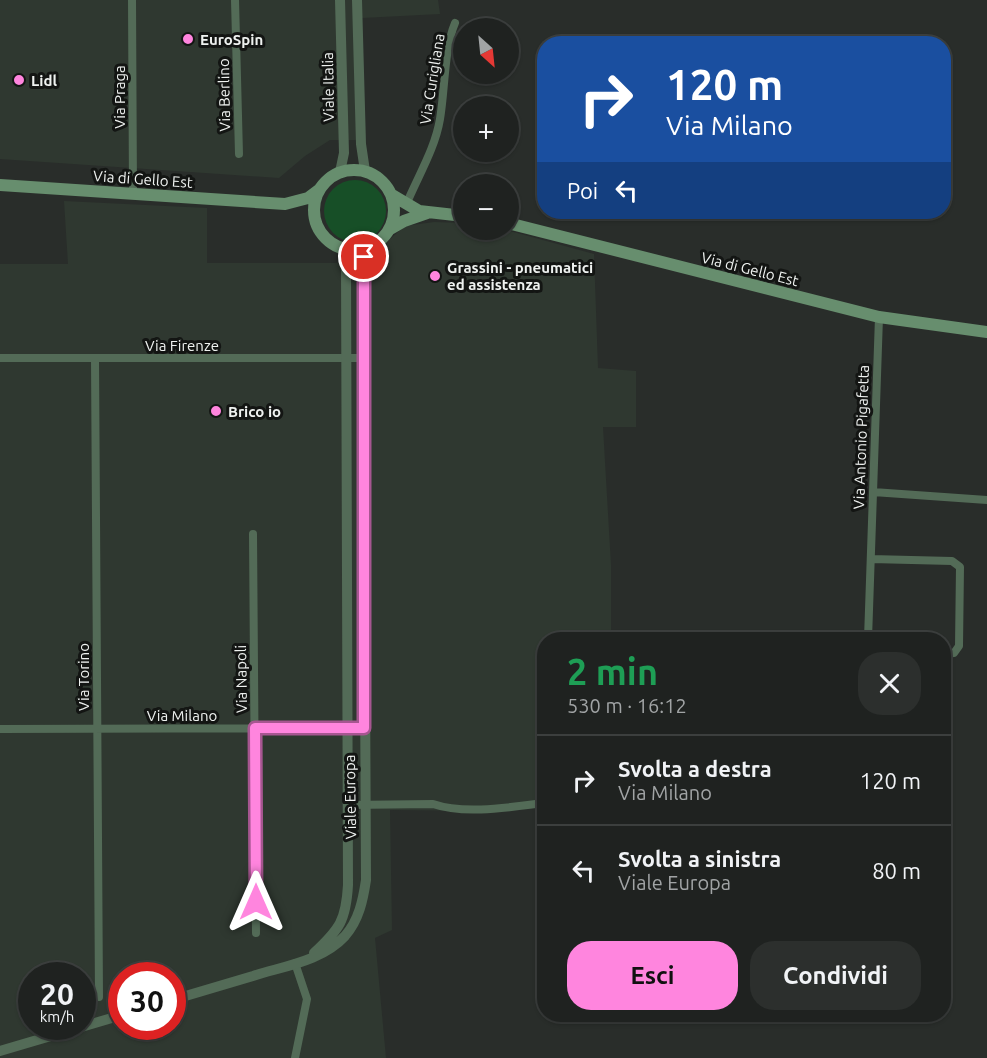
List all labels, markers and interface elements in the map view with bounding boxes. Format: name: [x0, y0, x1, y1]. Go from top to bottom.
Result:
north arrow: [453, 18, 519, 84]
map controls: [453, 18, 519, 240]
place label: EuroSpin: [200, 31, 263, 48]
marker: EuroSpin: [181, 32, 195, 46]
street label: Via Curigliana: [416, 32, 448, 126]
street label: Viale Italia: [319, 52, 337, 122]
street label: Via Berlino: [215, 58, 233, 132]
icon: right: [567, 60, 645, 138]
text: 120 m: [666, 61, 783, 108]
street label: Via Praga: [111, 65, 128, 129]
place label: Lidl: [31, 72, 57, 89]
marker: Lidl: [12, 73, 26, 87]
button: +: [453, 96, 519, 162]
text: Via Milano: [666, 110, 793, 140]
street label: Via di Gello Est: [93, 167, 193, 191]
button: −: [453, 174, 519, 240]
icon: left: [610, 174, 643, 207]
text: Poi: [567, 178, 598, 203]
pin: [338, 231, 389, 282]
icon: arrive: [347, 240, 380, 273]
street label: Via di Gello Est: [700, 249, 801, 289]
place label: Grassini - pneumatici ed assistenza: [447, 259, 593, 293]
marker: Grassini - pneumatici ed assistenza: [428, 269, 442, 283]
street label: Via Firenze: [145, 337, 219, 354]
street label: Via Antonio Pigafetta: [850, 364, 872, 510]
place label: Brico io: [228, 403, 281, 420]
marker: Brico io: [209, 404, 223, 418]
street label: Via Torino: [75, 643, 92, 711]
street label: Via Napoli: [232, 645, 250, 713]
text: 2 min: [567, 651, 658, 692]
button: close: [858, 652, 921, 715]
text: 530 m · 16:12: [567, 694, 687, 717]
street label: Via Milano: [147, 707, 217, 724]
street label: Viale Europa: [341, 754, 359, 840]
text: Svolta a destra: [618, 756, 772, 781]
icon: right: [567, 764, 600, 797]
text: 120 m: [860, 768, 921, 793]
text: Via Milano: [618, 781, 712, 804]
text: Svolta a sinistra: [618, 846, 781, 871]
icon: left: [567, 854, 600, 887]
text: 80 m: [872, 858, 921, 883]
position arrow: [224, 870, 288, 934]
text: Viale Europa: [618, 871, 731, 894]
button: Esci: [567, 941, 738, 1010]
button: Condividi: [750, 941, 921, 1010]
speed limit sign: 30: [108, 962, 186, 1040]
text: 20: [40, 977, 74, 1011]
text: km/h: [40, 1008, 74, 1025]

